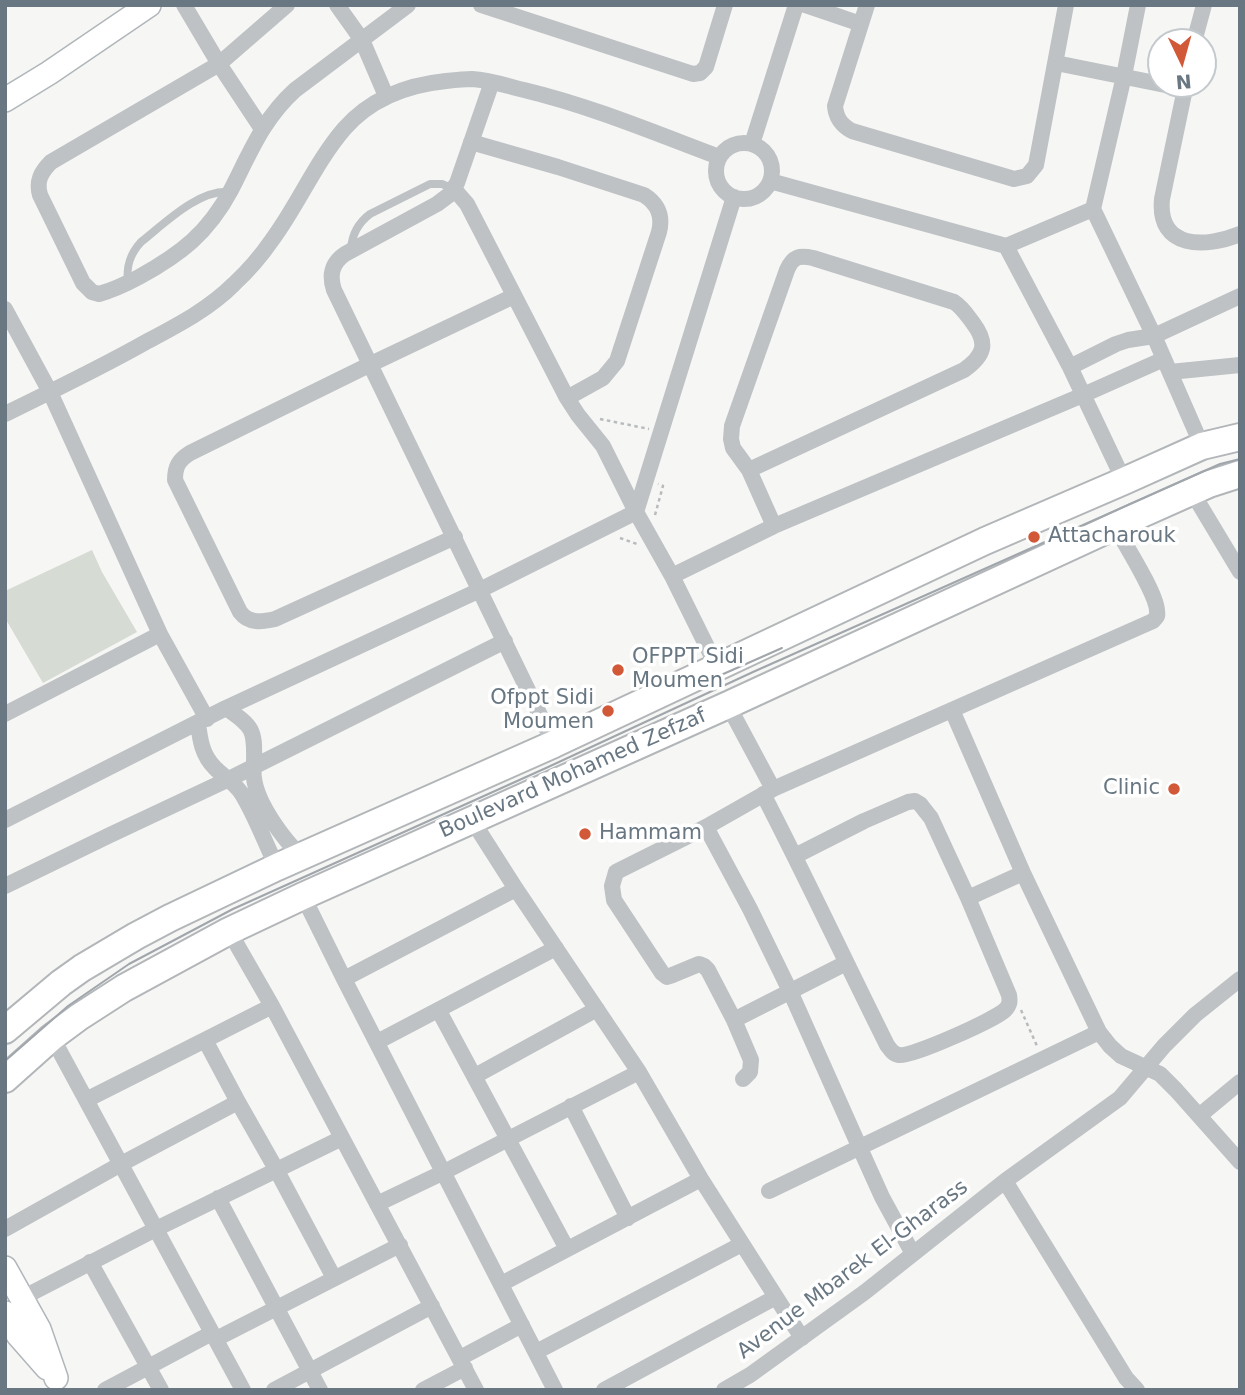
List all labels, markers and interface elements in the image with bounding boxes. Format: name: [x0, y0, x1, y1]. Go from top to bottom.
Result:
north arrow: [1147, 28, 1217, 98]
text: N: [1175, 70, 1193, 94]
place label: Attacharouk: [1048, 524, 1176, 550]
marker: Attacharouk: [1026, 529, 1042, 545]
place label: OFPPT Sidi Moumen: [632, 645, 744, 695]
marker: OFPPT Sidi Moumen: [610, 662, 626, 678]
place label: Ofppt Sidi Moumen: [490, 686, 594, 736]
marker: Ofppt Sidi Moumen: [600, 703, 616, 719]
street label: Boulevard Mohamed Zefzaf: [436, 704, 710, 844]
place label: Clinic: [1103, 776, 1160, 802]
marker: Clinic: [1166, 781, 1182, 797]
place label: Hammam: [599, 821, 702, 847]
marker: Hammam: [577, 826, 593, 842]
street label: Avenue Mbarek El-Gharass: [733, 1175, 973, 1365]

